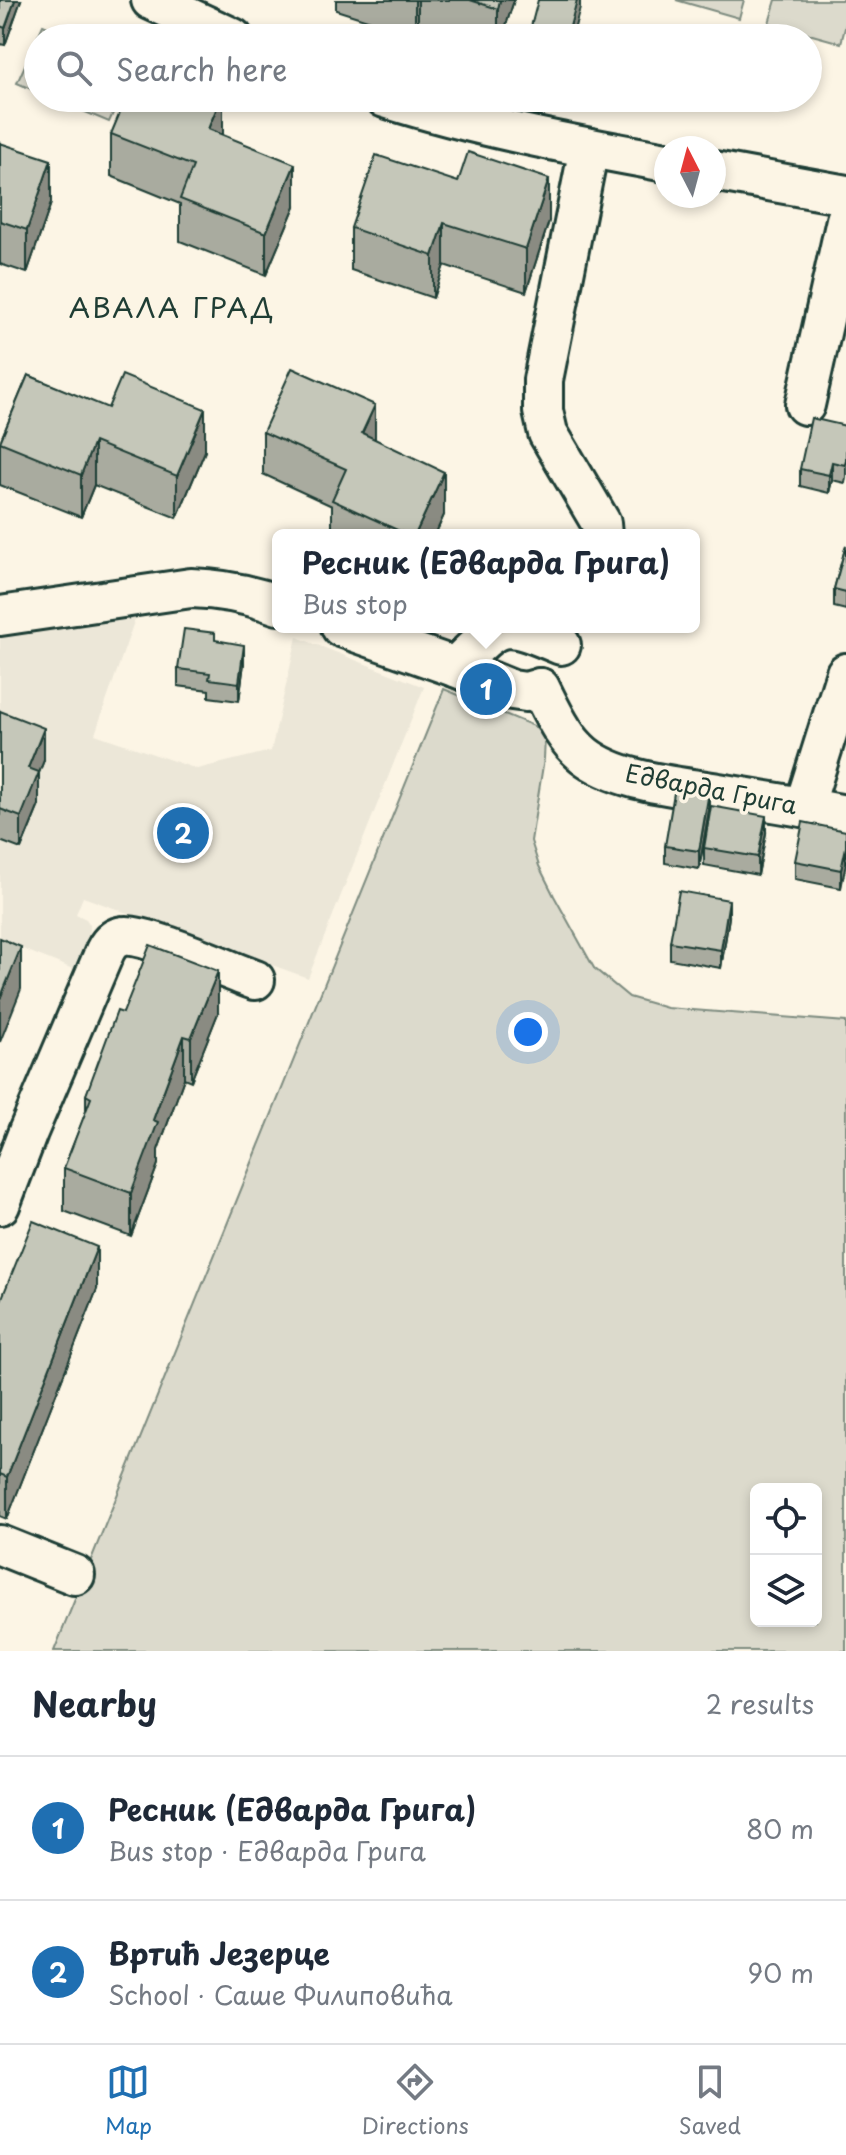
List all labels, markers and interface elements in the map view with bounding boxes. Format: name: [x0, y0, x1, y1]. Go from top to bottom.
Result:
search box: [24, 24, 822, 112]
icon: search: [52, 46, 96, 90]
text: Search here: [116, 46, 288, 91]
north arrow: [654, 136, 726, 208]
district label: АВАЛА ГРАД: [69, 285, 275, 328]
popup: [272, 529, 700, 633]
text: Ресник (Едварда Грига): [302, 539, 670, 584]
text: Bus stop: [302, 584, 408, 623]
pin: 1: [460, 659, 512, 719]
street label: Едварда Грига: [622, 754, 800, 822]
pin: 2: [157, 803, 209, 863]
your location: [508, 1012, 548, 1052]
map controls: [750, 1483, 822, 1627]
button: locate: [750, 1483, 822, 1555]
button: layers: [750, 1555, 822, 1627]
text: Nearby: [32, 1677, 157, 1729]
text: 2 results: [706, 1684, 814, 1723]
text: Ресник (Едварда Грига): [108, 1786, 476, 1831]
text: 1: [52, 1809, 64, 1848]
text: 80 m: [746, 1809, 814, 1848]
text: Bus stop · Едварда Грига: [108, 1831, 426, 1870]
text: Вртић Језерце: [108, 1930, 330, 1975]
text: 2: [49, 1953, 67, 1992]
text: 90 m: [747, 1953, 814, 1992]
text: School · Саше Филиповића: [108, 1975, 453, 2014]
tab: Map: [105, 2060, 152, 2141]
tab: Directions: [362, 2060, 469, 2141]
tab: Saved: [679, 2060, 741, 2141]

